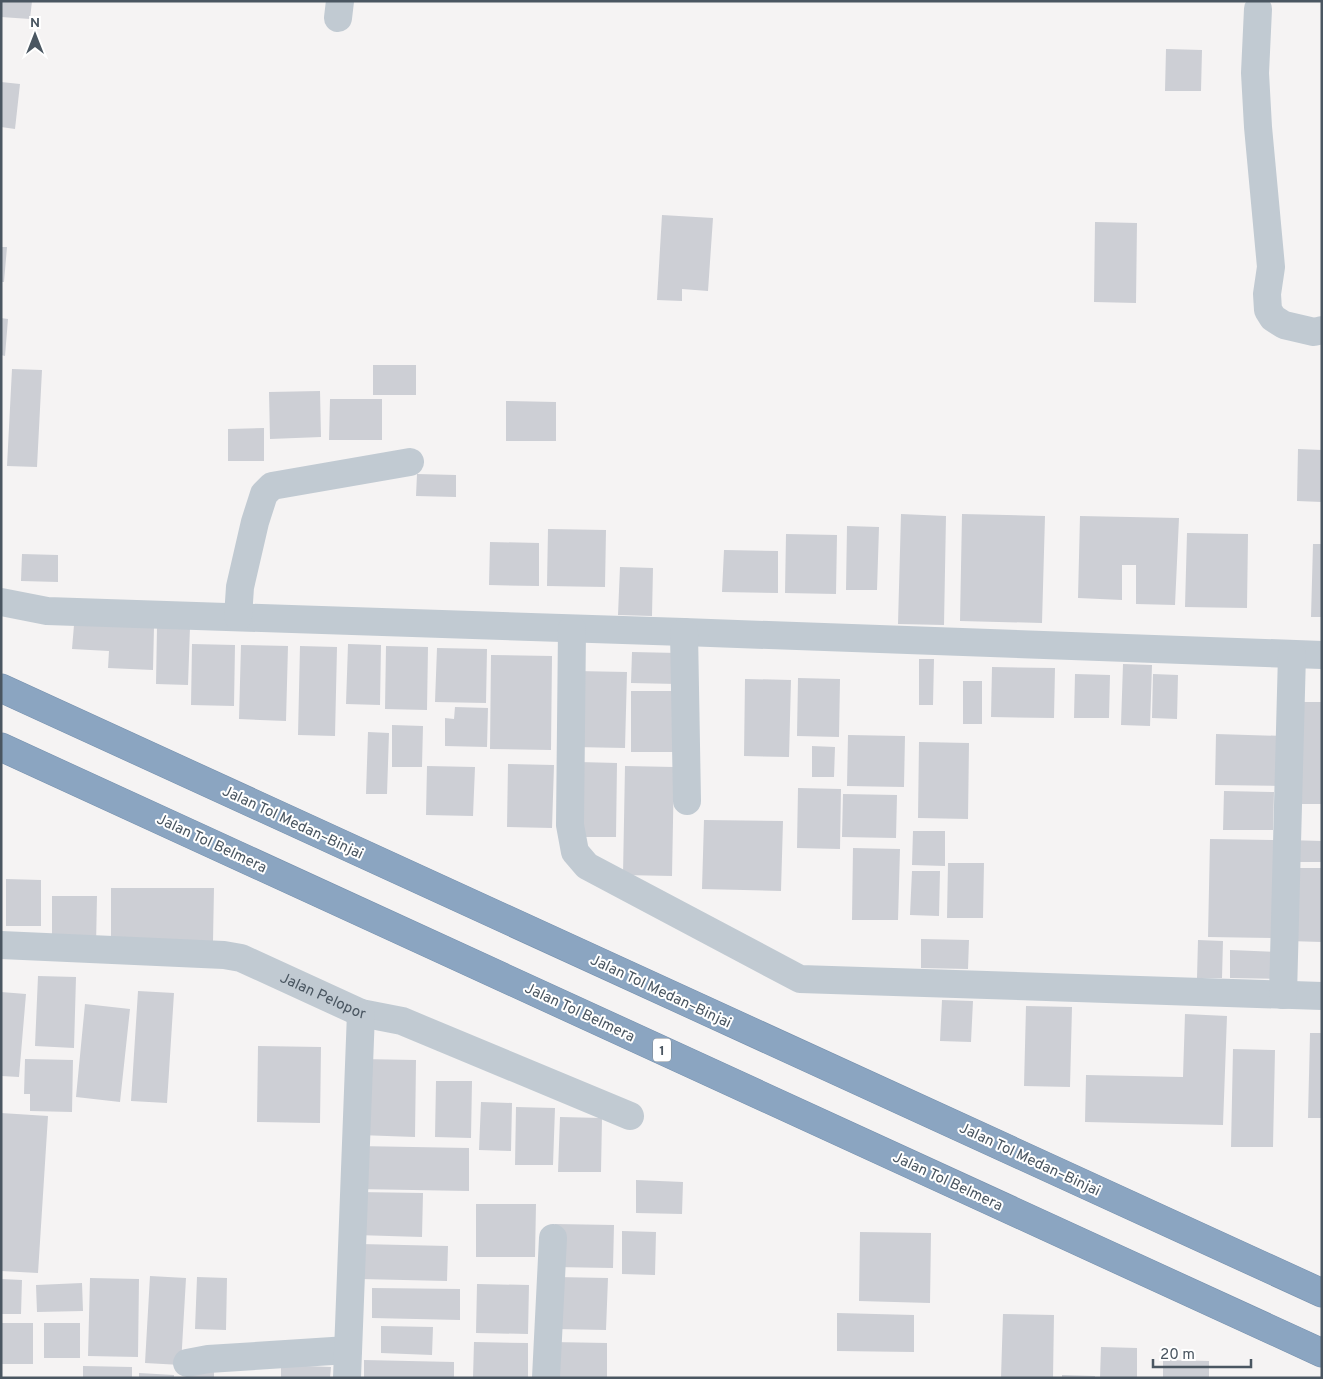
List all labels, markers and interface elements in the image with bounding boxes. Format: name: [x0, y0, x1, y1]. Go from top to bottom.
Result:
north arrow: [10, 10, 60, 60]
text: N: [30, 15, 40, 32]
street label: Jalan Tol Medan–Binjai: [219, 782, 366, 864]
street label: Jalan Tol Belmera: [153, 811, 269, 878]
street label: Jalan Tol Medan–Binjai: [587, 951, 734, 1033]
street label: Jalan Pelopor: [277, 969, 367, 1025]
street label: Jalan Tol Belmera: [521, 980, 637, 1047]
road number: 1: [653, 1038, 671, 1062]
street label: Jalan Tol Medan–Binjai: [956, 1119, 1103, 1201]
street label: Jalan Tol Belmera: [889, 1149, 1005, 1216]
scale bar: [1153, 1336, 1250, 1368]
text: 20 m: [1160, 1346, 1195, 1365]

